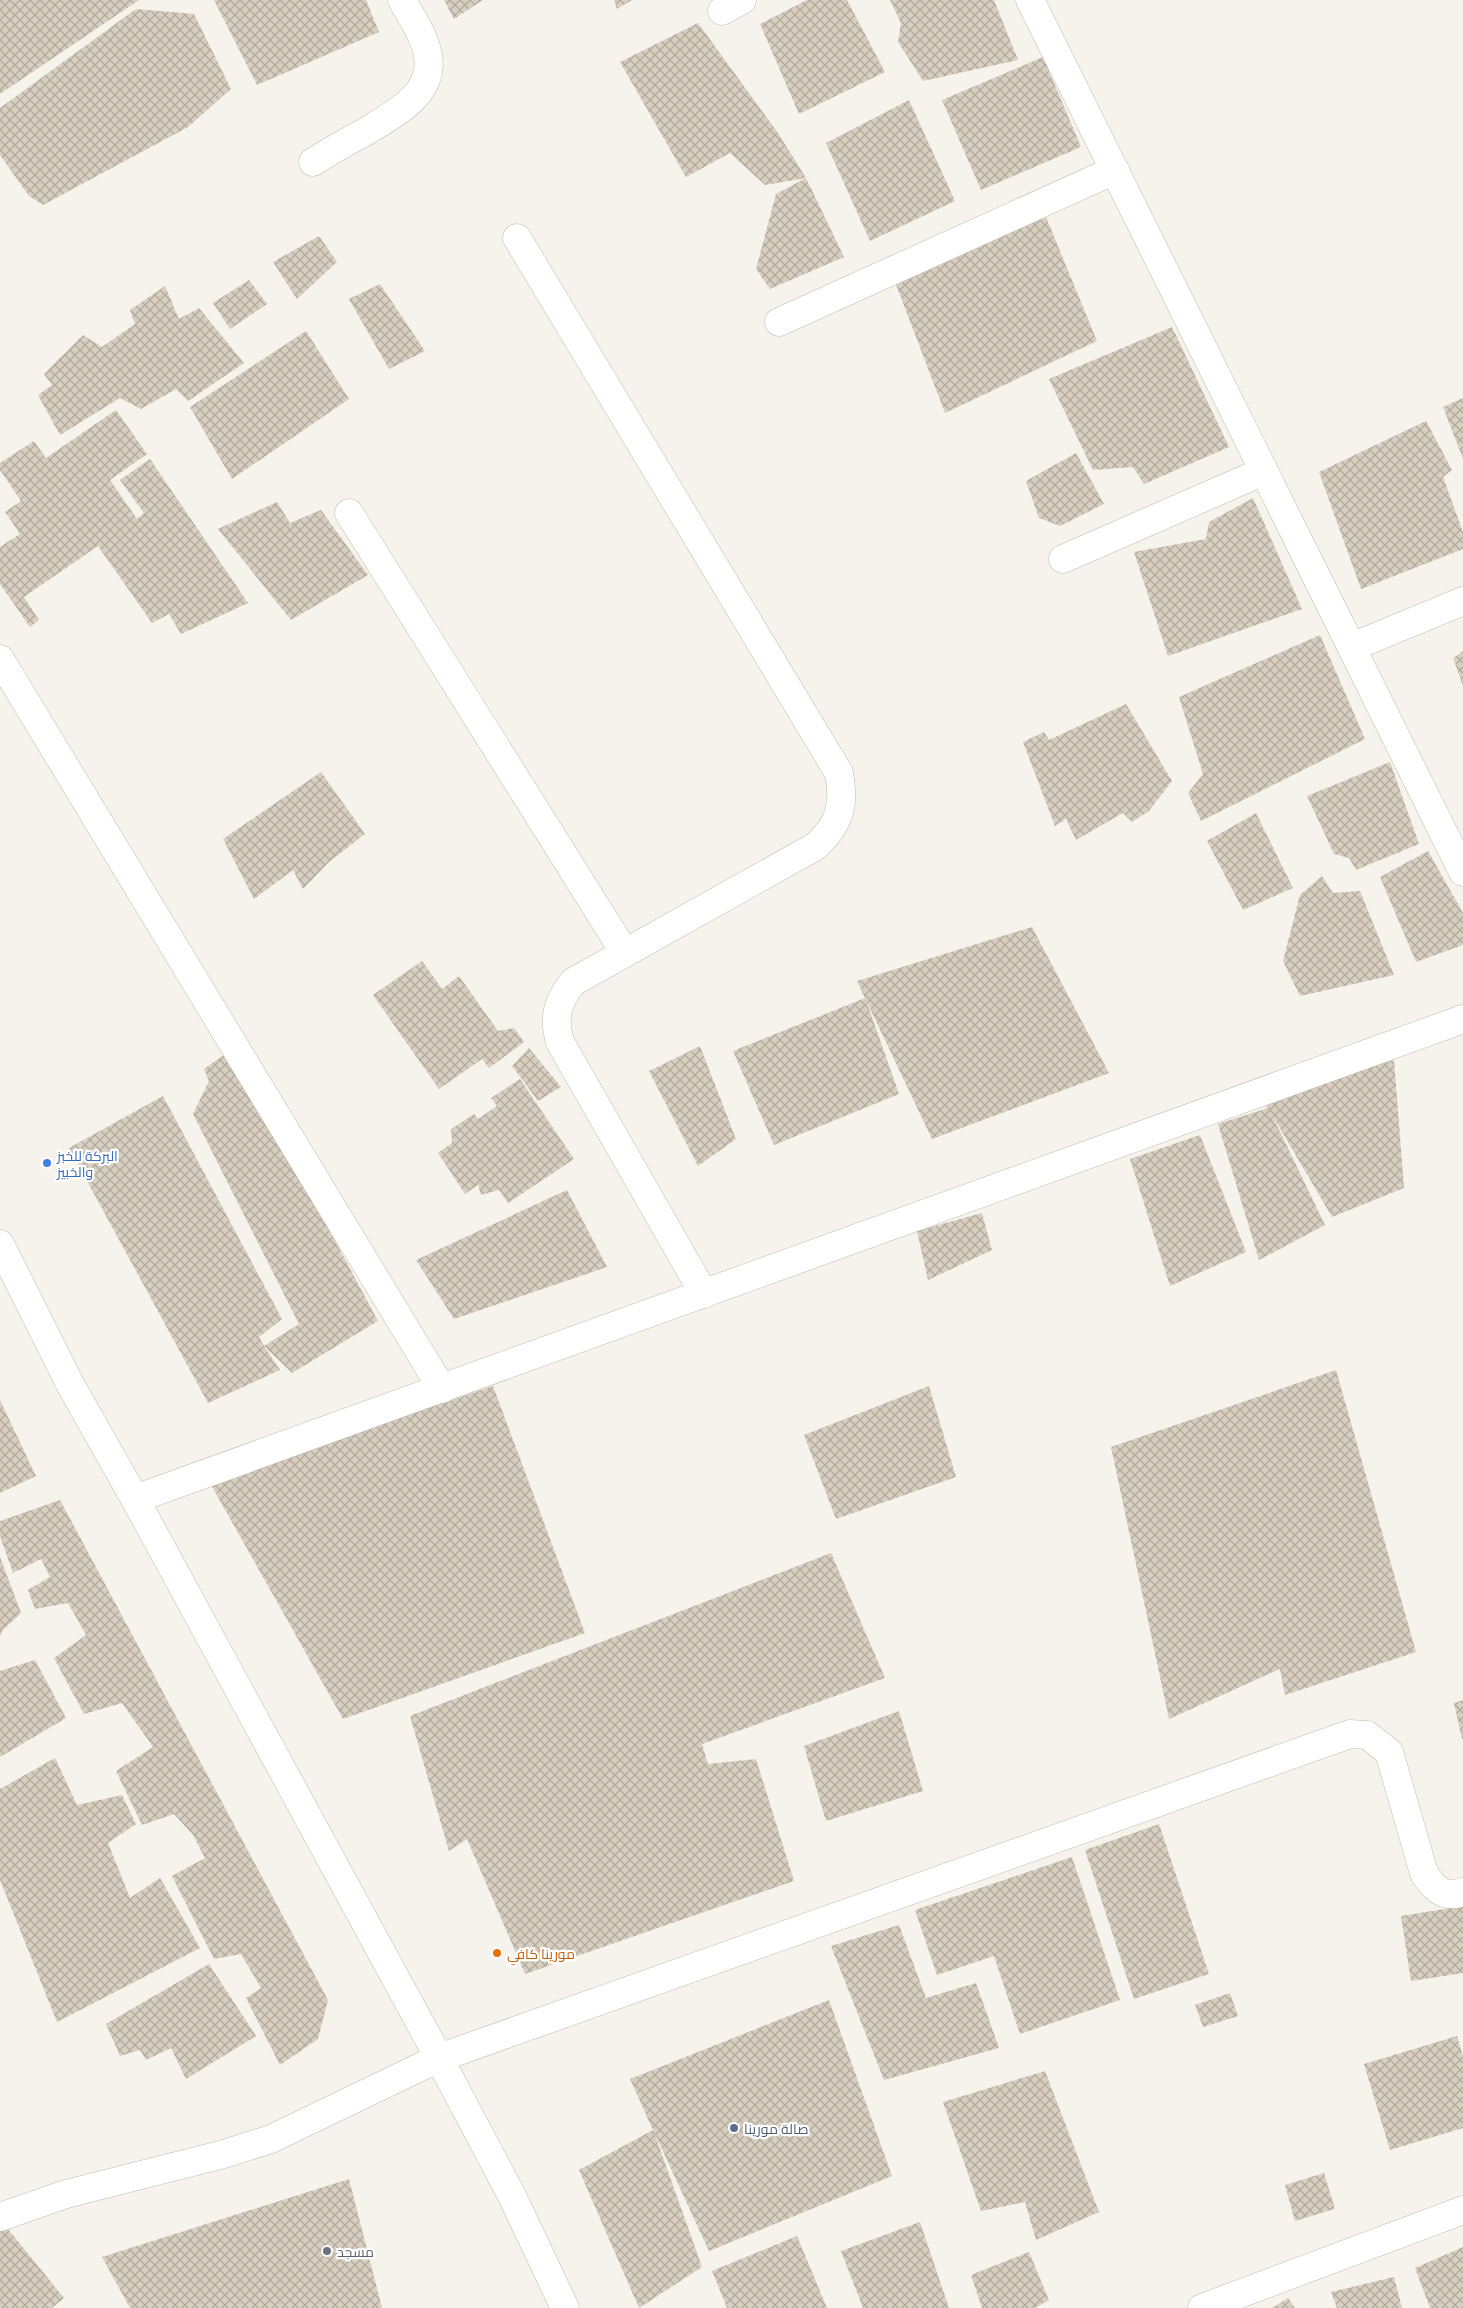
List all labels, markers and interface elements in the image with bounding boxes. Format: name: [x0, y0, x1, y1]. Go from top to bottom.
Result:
place label: البركة للخبز والخبيز: [56, 1145, 118, 1182]
marker: البركة للخبز والخبيز: [41, 1157, 53, 1169]
place label: مورينا كافي: [507, 1943, 575, 1966]
marker: مورينا كافي: [491, 1947, 503, 1959]
place label: صالة مورينا: [744, 2118, 809, 2139]
marker: صالة مورينا: [728, 2122, 740, 2134]
place label: مسجد: [337, 2241, 374, 2262]
marker: مسجد: [321, 2245, 333, 2257]

